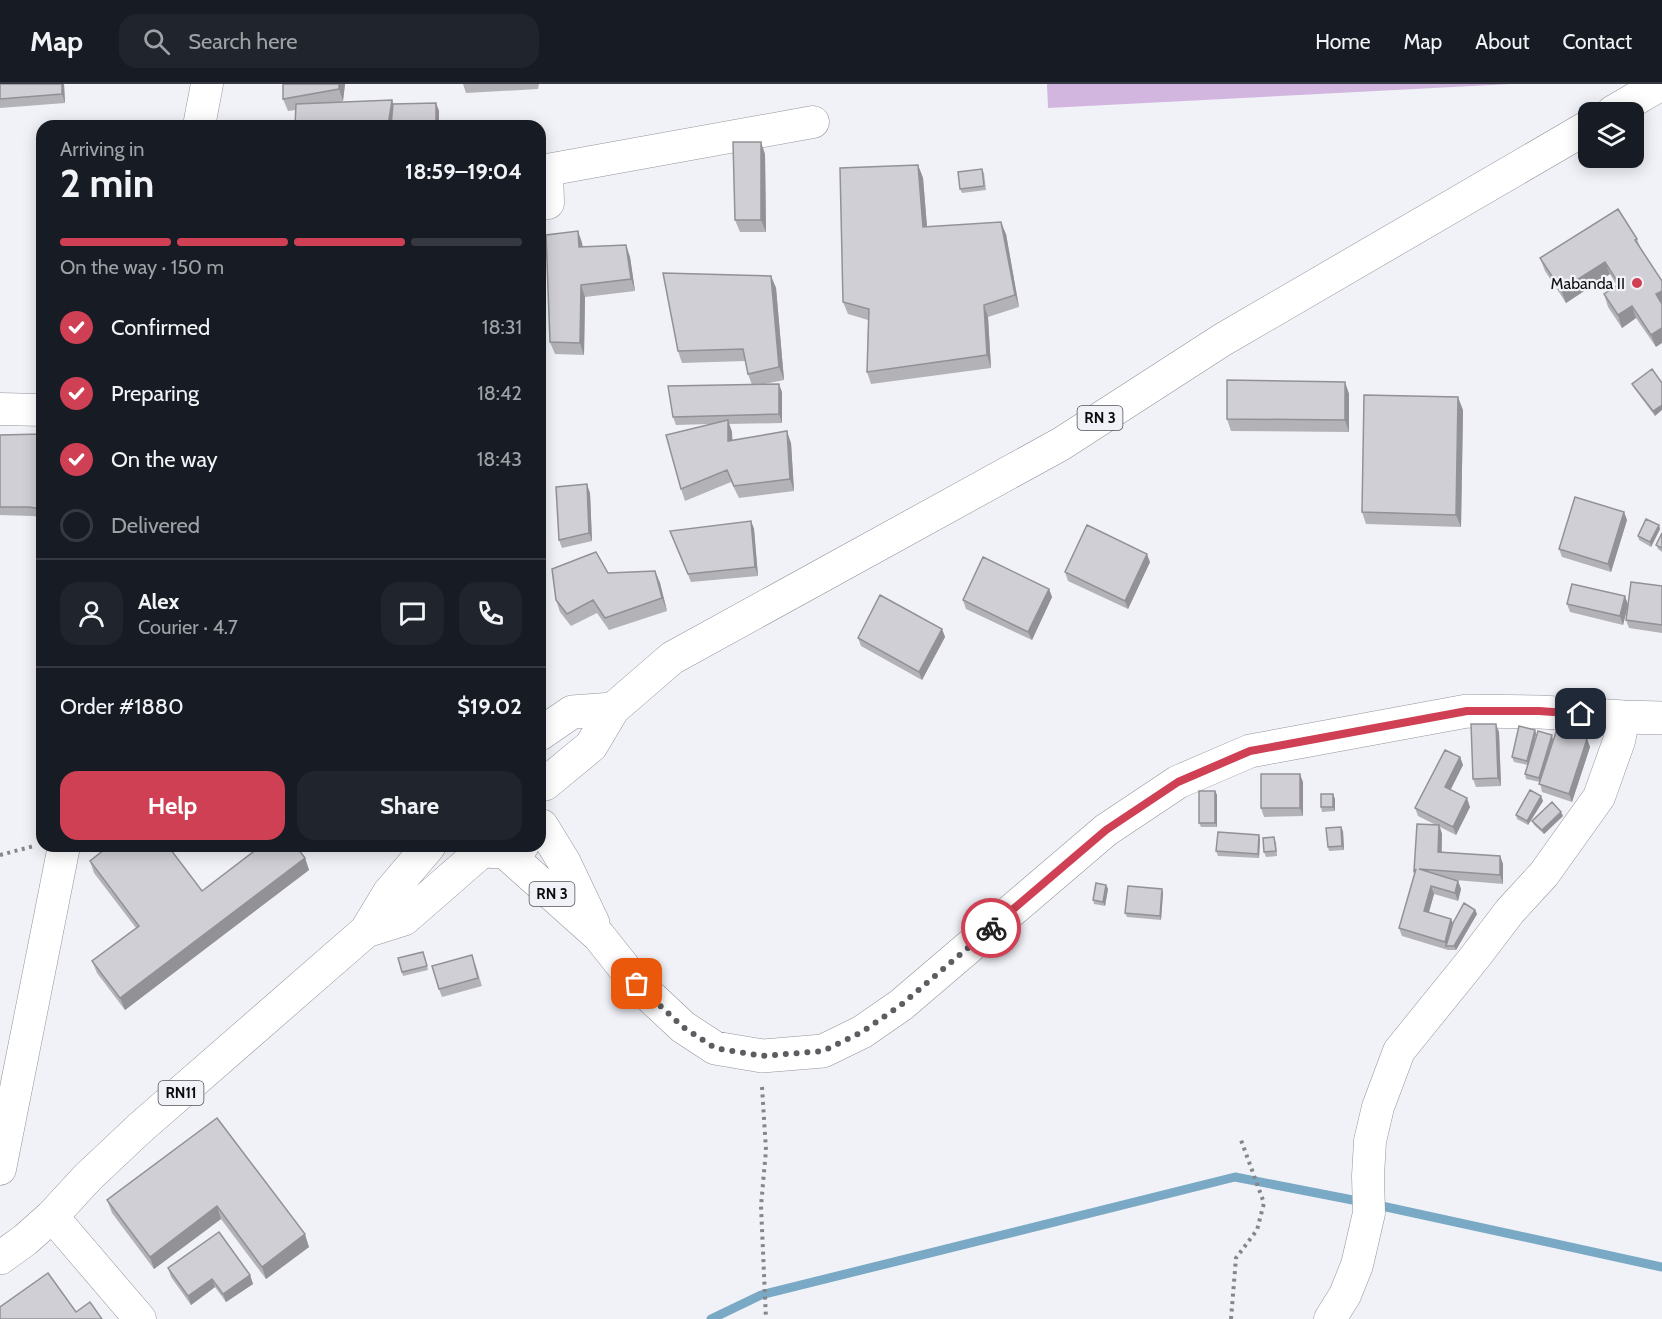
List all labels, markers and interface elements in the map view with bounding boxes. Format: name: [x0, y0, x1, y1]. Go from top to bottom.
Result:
search box: [119, 14, 539, 68]
text: Map: [30, 24, 83, 58]
icon: search: [140, 25, 173, 58]
text: Search here: [188, 28, 297, 55]
text: Home: [1315, 29, 1371, 54]
text: Map: [1404, 29, 1442, 54]
text: About: [1475, 29, 1529, 54]
text: Contact: [1562, 29, 1632, 54]
map controls: [1578, 102, 1644, 168]
button: layers: [1578, 102, 1644, 168]
text: Arriving in: [60, 137, 144, 161]
text: 18:59–19:04: [405, 158, 522, 185]
text: 2 min: [60, 159, 154, 207]
text: On the way · 150 m: [60, 255, 224, 279]
place label: Mabanda II: [1551, 274, 1625, 293]
marker: Mabanda II: [1630, 276, 1644, 290]
icon: check: [60, 311, 93, 344]
text: Confirmed: [111, 314, 210, 341]
text: 18:31: [482, 315, 522, 339]
icon: check: [60, 377, 93, 410]
text: Preparing: [111, 380, 199, 407]
text: 18:42: [477, 381, 522, 405]
road number: RN 3: [1078, 406, 1122, 430]
icon: check: [60, 443, 93, 476]
text: On the way: [111, 446, 218, 473]
text: 18:43: [477, 447, 522, 471]
text: Delivered: [111, 512, 200, 539]
button: person: [60, 582, 123, 645]
button: chat: [381, 582, 444, 645]
button: phone: [459, 582, 522, 645]
text: Alex: [138, 588, 179, 615]
text: Courier · 4.7: [138, 615, 238, 639]
pin: [1555, 688, 1606, 739]
text: Order #1880: [60, 693, 184, 720]
text: $19.02: [457, 693, 522, 720]
icon: home: [1564, 697, 1597, 730]
button: Help: [60, 771, 285, 840]
button: Share: [297, 771, 522, 840]
road number: RN 3: [530, 882, 574, 906]
courier: [961, 898, 1021, 958]
icon: bike: [975, 912, 1008, 945]
pin: [611, 958, 662, 1009]
icon: bag: [620, 967, 653, 1000]
road number: RN11: [158, 1081, 204, 1105]

